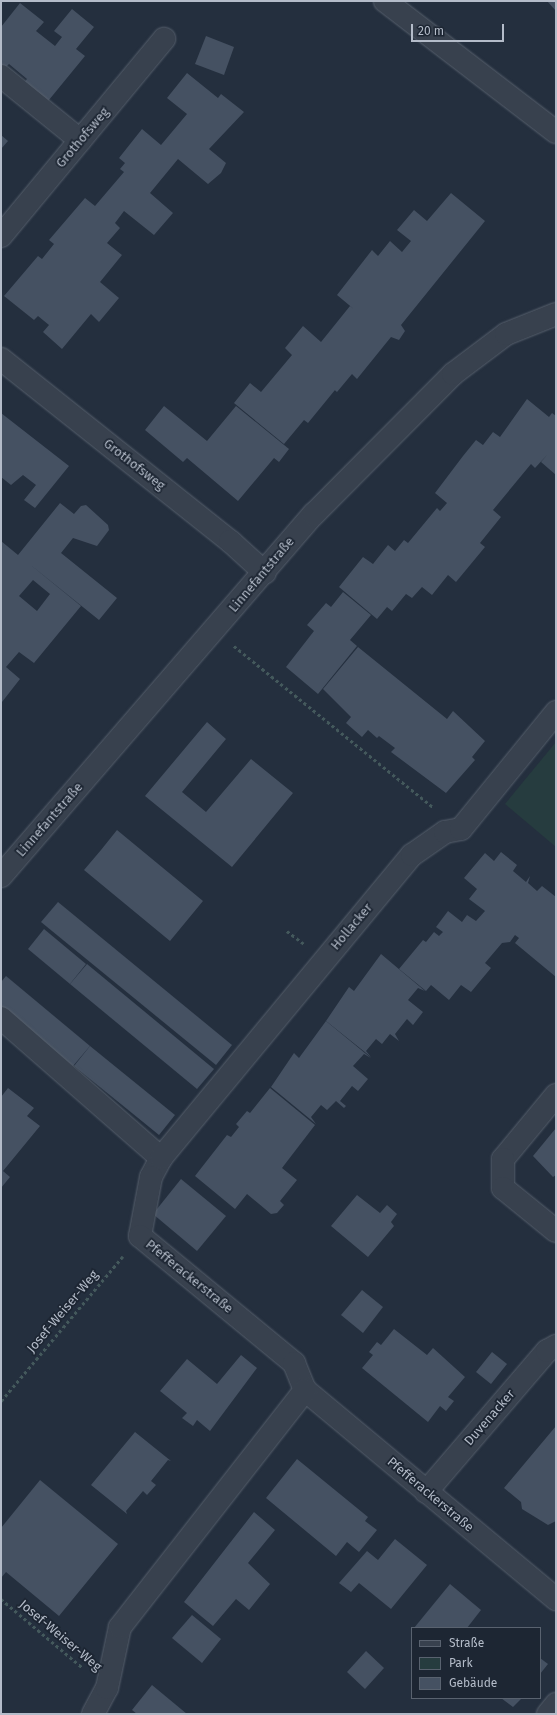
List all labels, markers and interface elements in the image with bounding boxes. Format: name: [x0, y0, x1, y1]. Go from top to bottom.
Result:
scale bar: [413, 16, 506, 42]
text: 20 m: [418, 24, 444, 38]
street label: Grothofsweg: [53, 105, 113, 171]
street label: Grothofsweg: [100, 436, 168, 494]
street label: Linnefantstraße: [226, 534, 298, 616]
street label: Linnefantstraße: [14, 780, 86, 860]
street label: Hollacker: [328, 901, 376, 953]
street label: Pfefferackerstraße: [142, 1237, 236, 1317]
street label: Josef-Weiser-Weg: [24, 1268, 102, 1356]
street label: Duvenacker: [462, 1387, 518, 1449]
street label: Pfefferackerstraße: [384, 1454, 476, 1536]
street label: Josef-Weiser-Weg: [16, 1597, 104, 1675]
legend: [411, 1627, 541, 1699]
text: Straße: [449, 1636, 484, 1650]
text: Park: [449, 1656, 473, 1670]
text: Gebäude: [449, 1676, 497, 1690]

